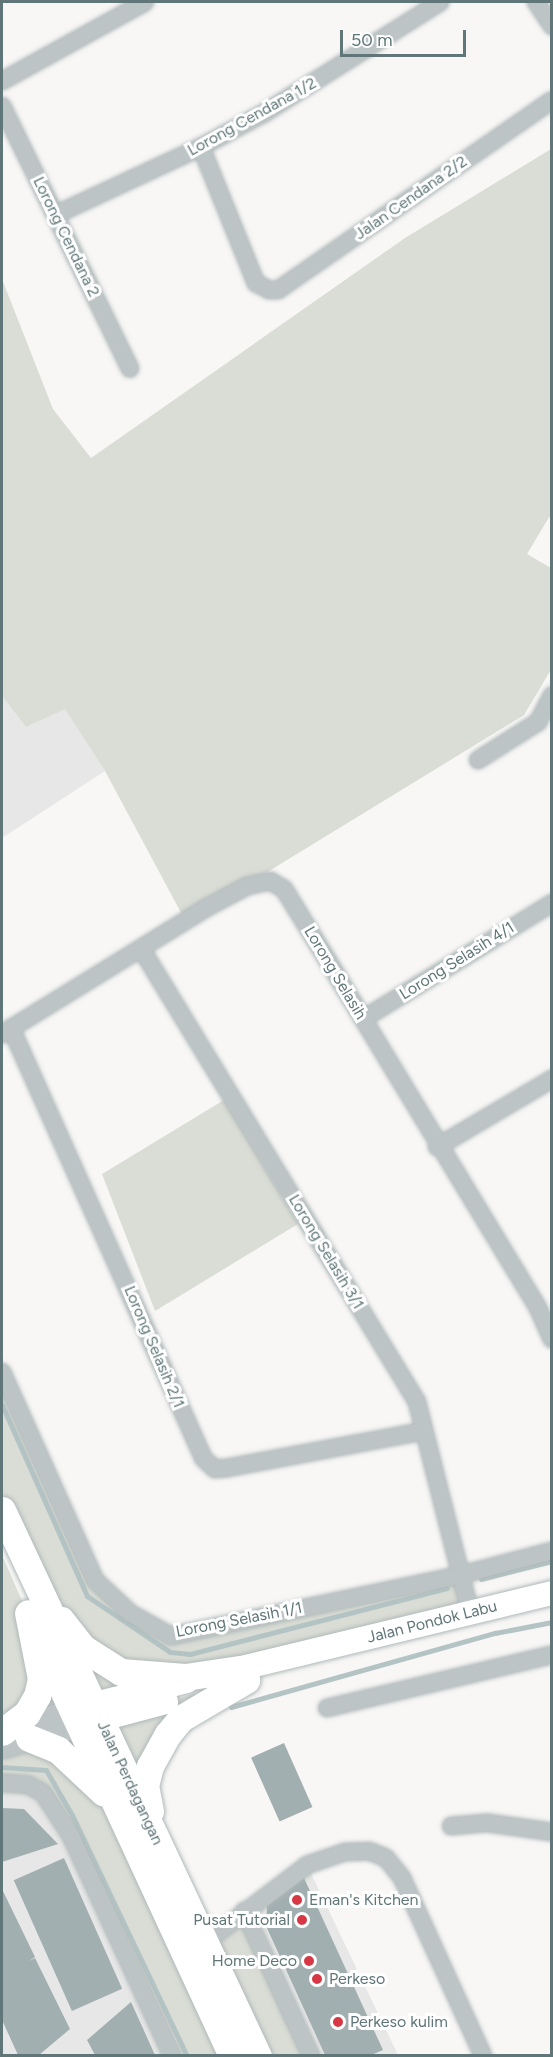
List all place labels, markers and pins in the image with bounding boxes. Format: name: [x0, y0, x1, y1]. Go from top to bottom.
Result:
place label: Eman's Kitchen: [309, 1890, 419, 1910]
marker: Eman's Kitchen: [290, 1893, 304, 1907]
place label: Pusat Tutorial: [193, 1910, 290, 1930]
marker: Pusat Tutorial: [295, 1913, 309, 1927]
place label: Home Deco: [212, 1951, 297, 1971]
marker: Home Deco: [302, 1954, 316, 1968]
place label: Perkeso: [329, 1969, 385, 1989]
marker: Perkeso: [310, 1972, 324, 1986]
place label: Perkeso kulim: [350, 2012, 448, 2032]
marker: Perkeso kulim: [331, 2015, 345, 2029]

